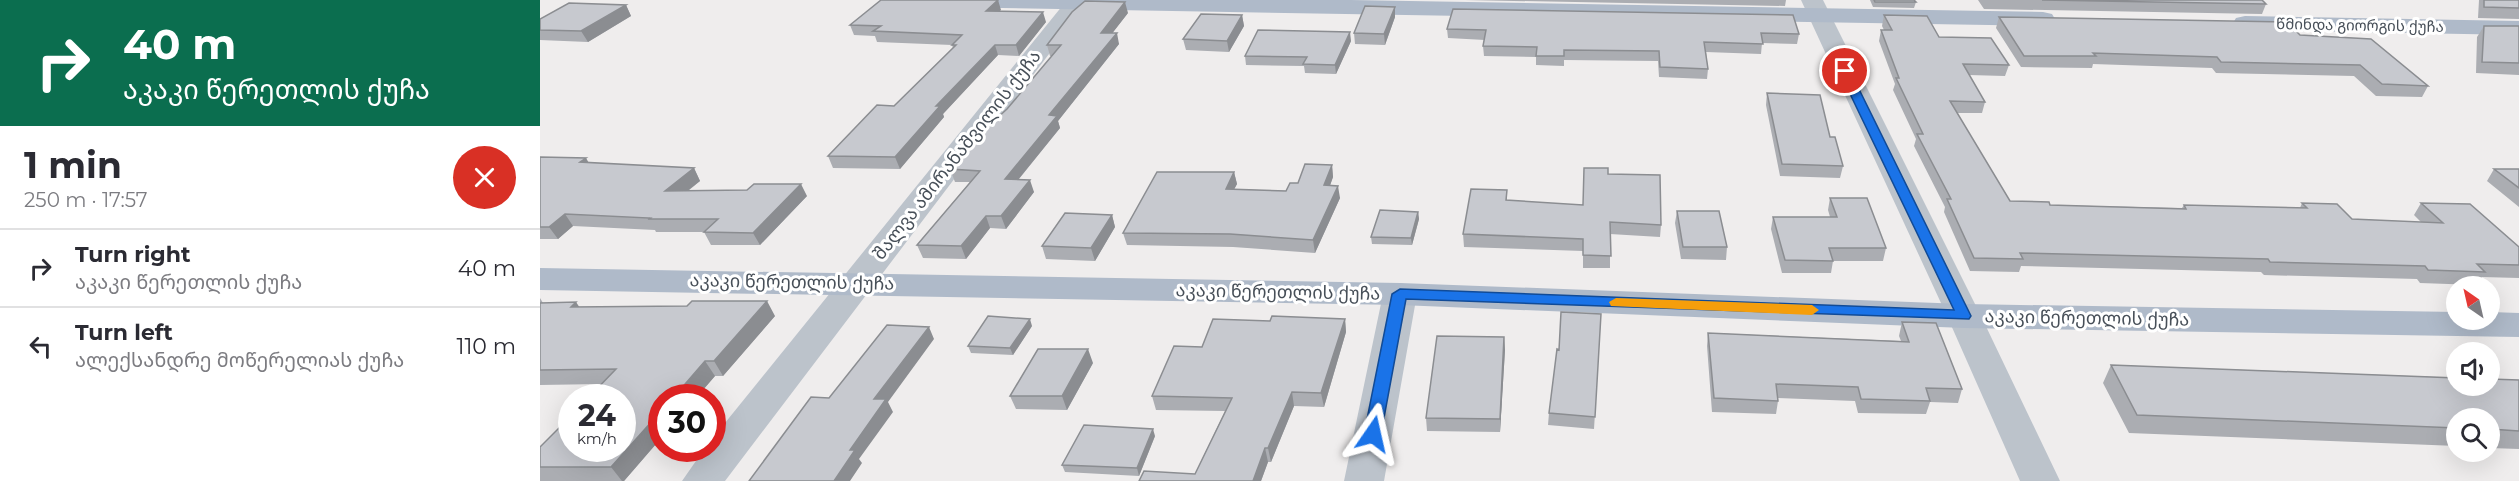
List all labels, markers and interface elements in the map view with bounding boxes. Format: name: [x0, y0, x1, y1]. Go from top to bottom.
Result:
street label: წმინდა გიორგის ქუჩა: [2276, 14, 2444, 36]
text: 40 m: [123, 18, 236, 70]
icon: right: [24, 24, 102, 102]
pin: [1819, 45, 1870, 96]
street label: შალვა ამირანაშვილის ქუჩა: [868, 46, 1046, 264]
icon: arrive: [1828, 54, 1861, 87]
text: აკაკი წერეთლის ქუჩა: [123, 73, 430, 106]
text: 1 min: [24, 143, 122, 187]
button: close: [453, 146, 516, 209]
text: 250 m · 17:57: [24, 188, 148, 212]
text: Turn right: [75, 241, 190, 268]
icon: right: [24, 252, 57, 285]
text: 40 m: [458, 255, 516, 282]
street label: აკაკი წერეთლის ქუჩა: [690, 269, 894, 295]
text: აკაკი წერეთლის ქუჩა: [75, 270, 302, 294]
north arrow: [2446, 276, 2500, 330]
map controls: [2446, 276, 2500, 462]
street label: აკაკი წერეთლის ქუჩა: [1176, 279, 1380, 305]
street label: აკაკი წერეთლის ქუჩა: [1985, 305, 2189, 331]
text: Turn left: [75, 319, 173, 346]
icon: left: [24, 330, 57, 363]
text: 110 m: [456, 333, 516, 360]
button: sound: [2446, 342, 2500, 396]
text: ალექსანდრე მოწერელიას ქუჩა: [75, 348, 404, 372]
speed limit sign: 30: [648, 384, 726, 462]
text: 24: [578, 397, 616, 434]
position arrow: [1341, 402, 1405, 466]
button: search: [2446, 408, 2500, 462]
text: km/h: [577, 429, 617, 448]

